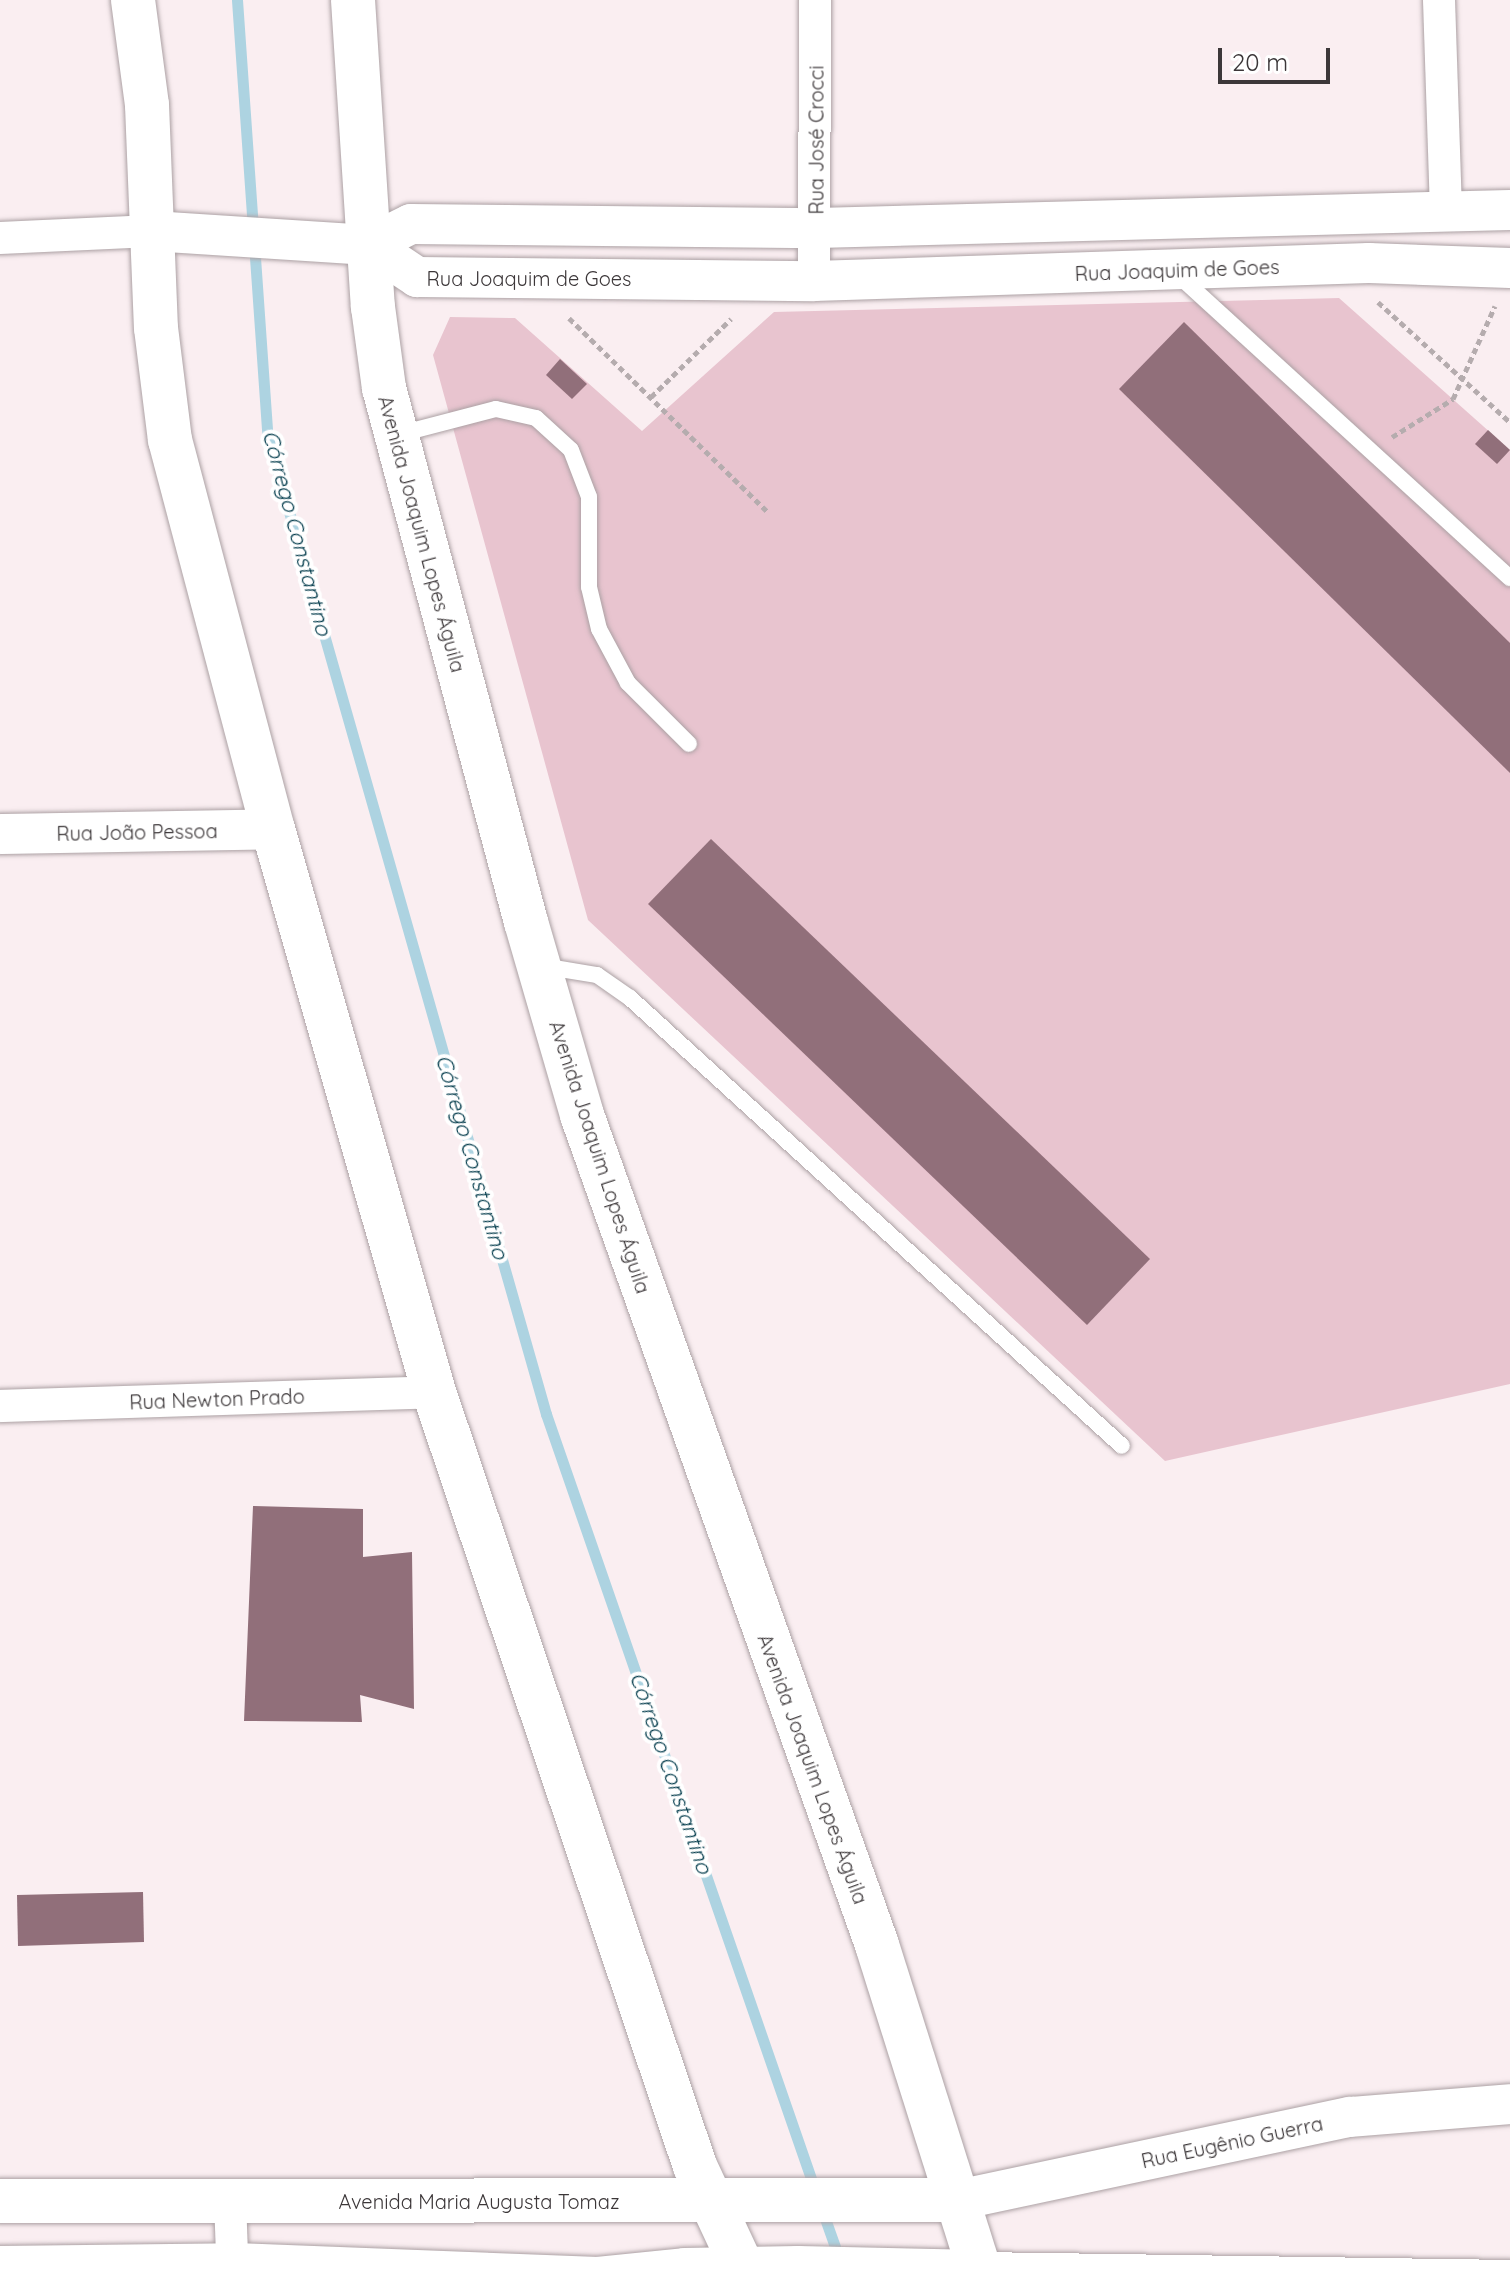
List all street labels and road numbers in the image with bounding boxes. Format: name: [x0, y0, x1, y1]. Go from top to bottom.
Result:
street label: Rua José Crocci: [804, 65, 828, 215]
street label: Rua Joaquim de Goes: [1074, 254, 1280, 286]
street label: Rua Joaquim de Goes: [427, 266, 631, 290]
street label: Avenida Joaquim Lopes Águila: [373, 393, 471, 675]
street label: Rua João Pessoa: [56, 819, 218, 845]
street label: Avenida Joaquim Lopes Águila: [544, 1018, 656, 1296]
street label: Rua Newton Prado: [129, 1384, 305, 1414]
street label: Avenida Joaquim Lopes Águila: [753, 1631, 873, 1907]
street label: Rua Eugênio Guerra: [1139, 2111, 1325, 2173]
street label: Avenida Maria Augusta Tomaz: [339, 2189, 619, 2213]

